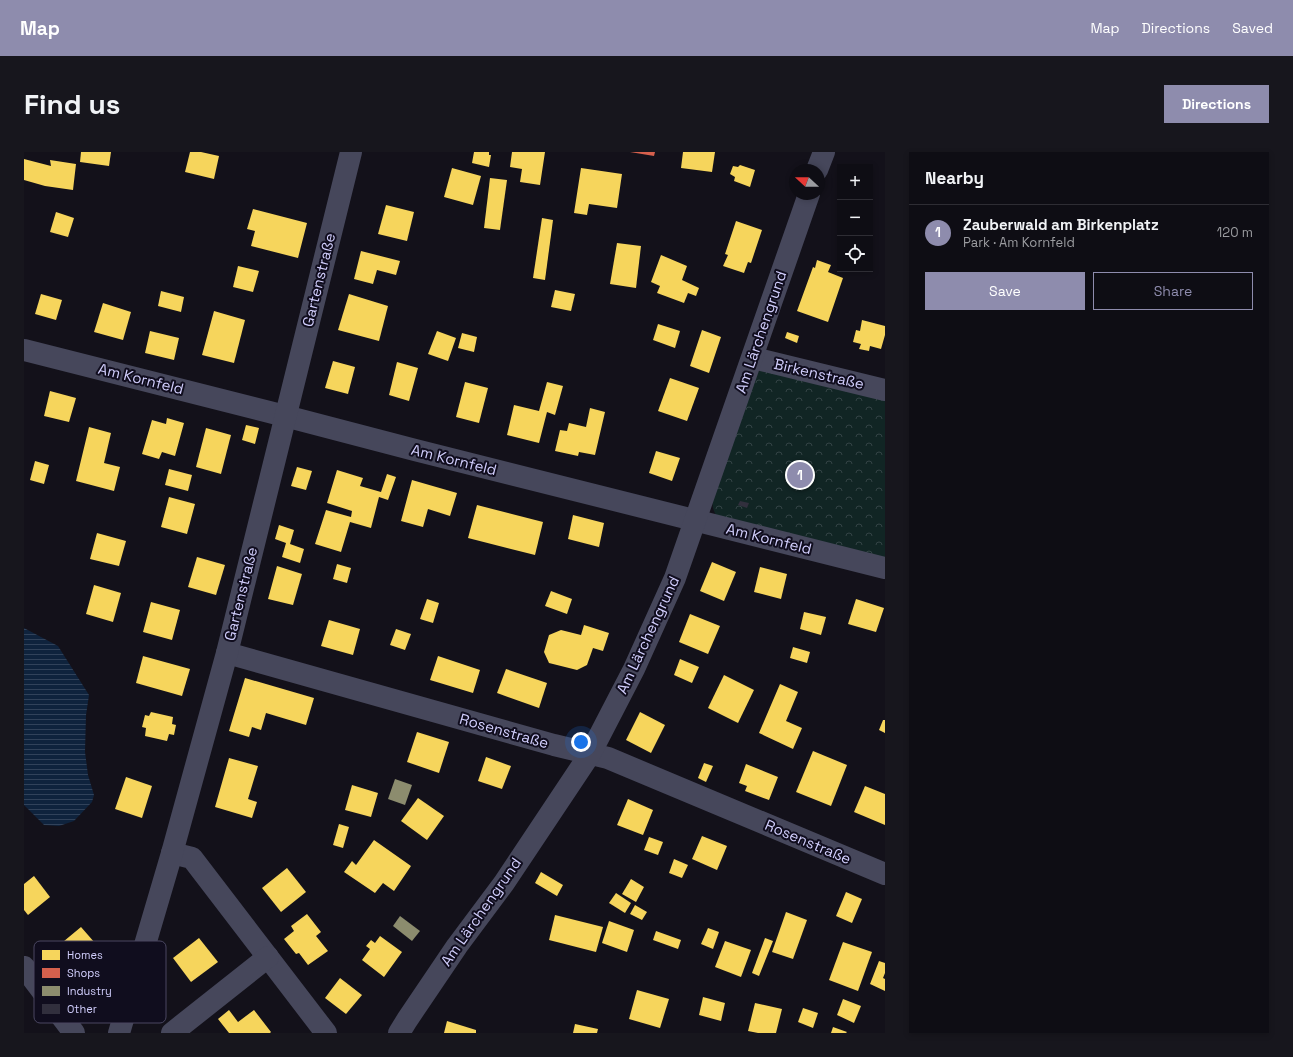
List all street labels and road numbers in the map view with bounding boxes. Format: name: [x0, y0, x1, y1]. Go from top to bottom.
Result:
street label: Gartenstraße: [298, 231, 339, 329]
street label: Am Lärchengrund: [731, 268, 790, 395]
street label: Birkenstraße: [772, 354, 866, 393]
street label: Am Kornfeld: [96, 359, 186, 398]
street label: Am Kornfeld: [409, 440, 499, 479]
street label: Am Kornfeld: [724, 519, 814, 558]
street label: Gartenstraße: [220, 545, 261, 643]
street label: Am Lärchengrund: [612, 573, 683, 697]
street label: Rosenstraße: [457, 709, 551, 752]
street label: Rosenstraße: [762, 815, 854, 868]
street label: Am Lärchengrund: [436, 854, 525, 970]

